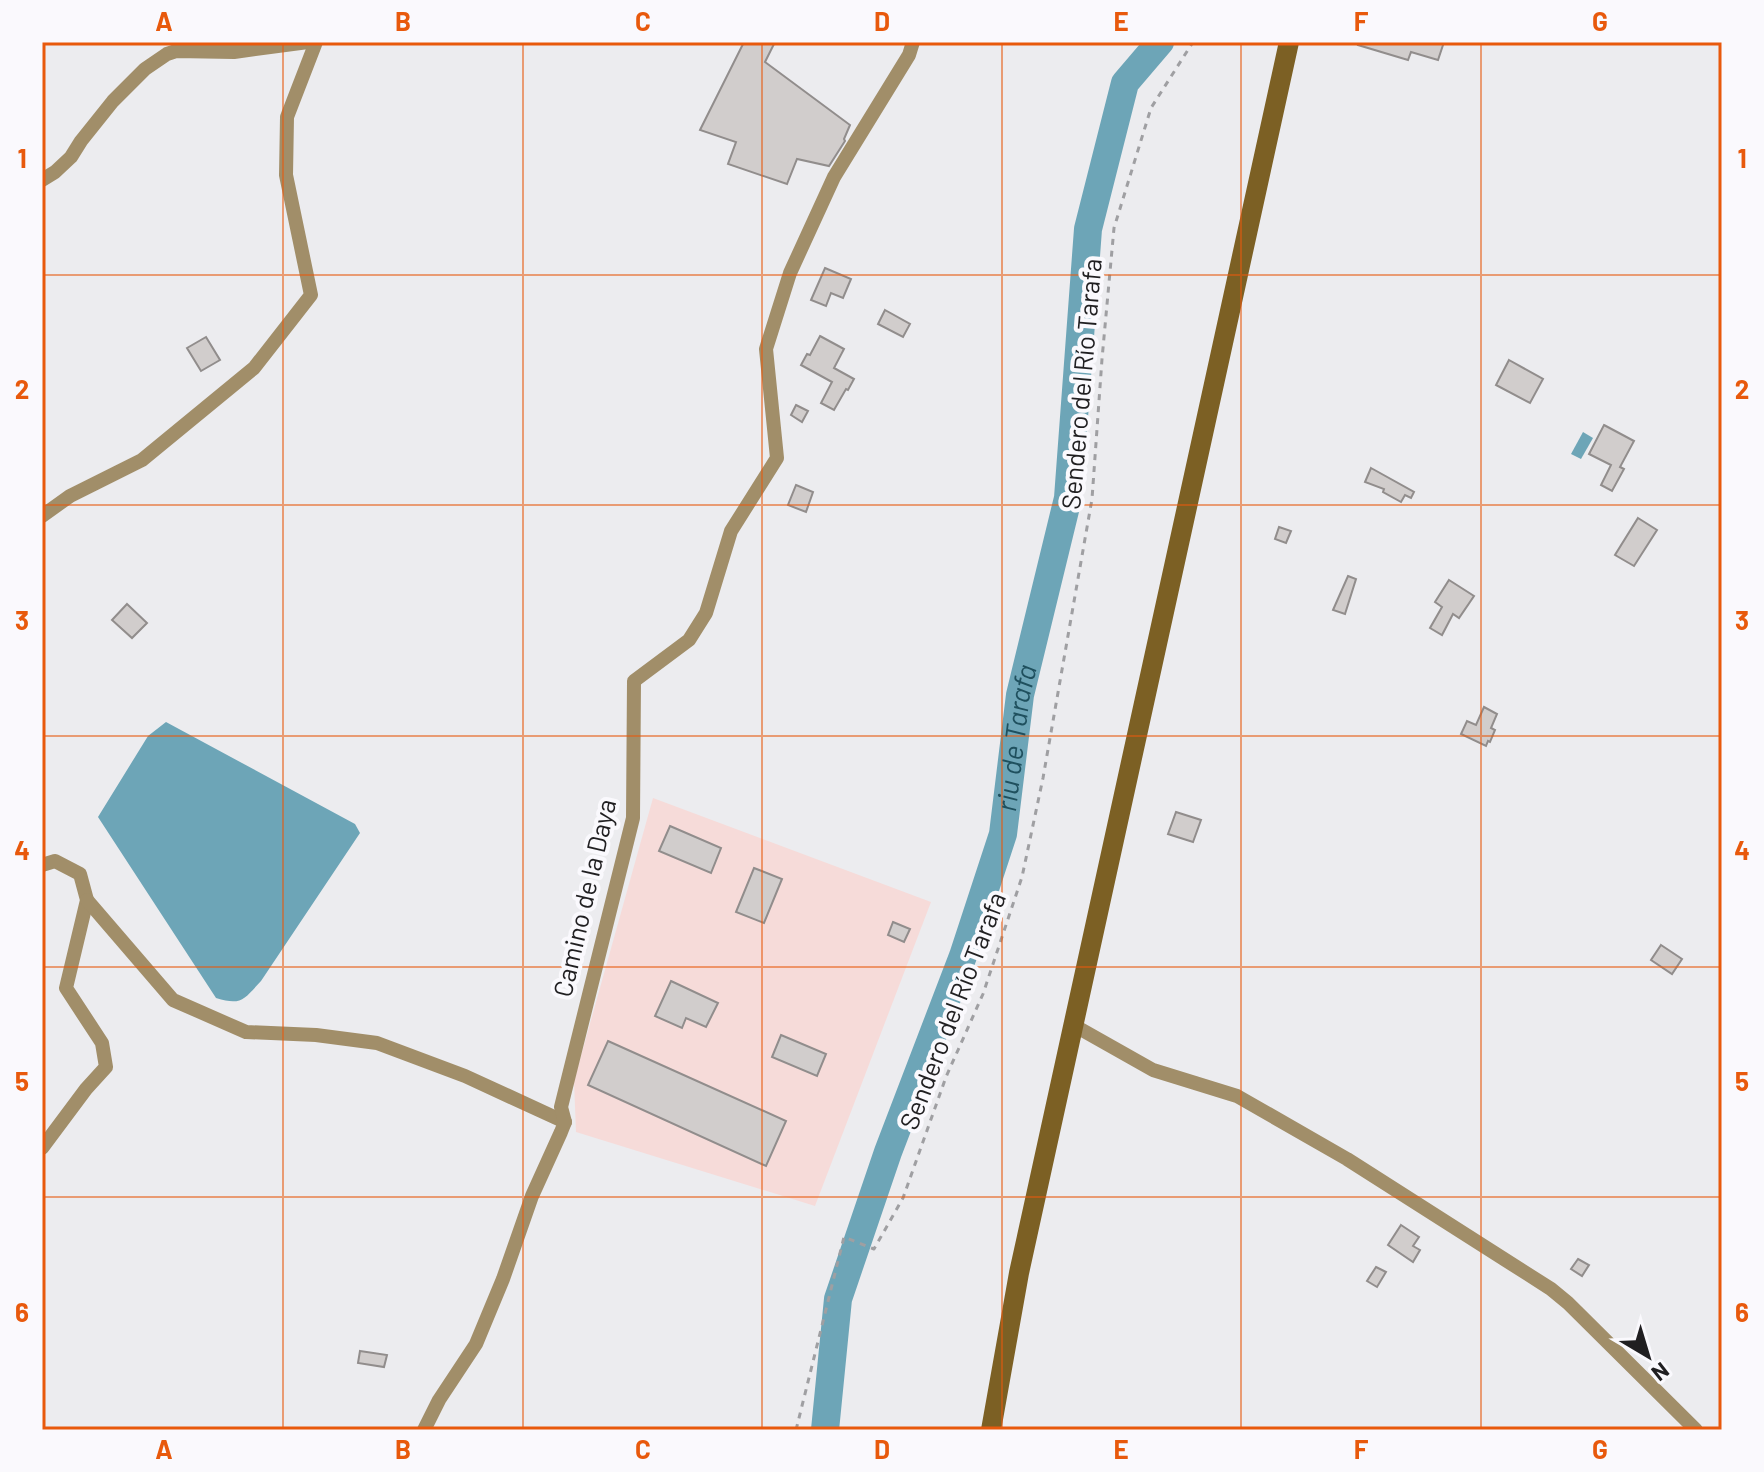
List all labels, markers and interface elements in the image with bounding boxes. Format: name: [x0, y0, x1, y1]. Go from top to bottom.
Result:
text: A: [155, 5, 173, 36]
text: B: [395, 5, 411, 36]
text: C: [635, 5, 651, 36]
text: D: [874, 5, 890, 36]
text: E: [1113, 5, 1129, 36]
text: F: [1354, 5, 1369, 36]
text: G: [1592, 5, 1608, 36]
text: 1: [17, 142, 27, 173]
text: 1: [1737, 142, 1747, 173]
street label: Sendero del Río Tarafa: [1054, 257, 1107, 511]
text: 2: [15, 373, 29, 404]
text: 2: [1735, 373, 1749, 404]
text: 3: [15, 604, 29, 635]
text: 3: [1735, 604, 1749, 635]
water label: riu de Tarafa: [988, 661, 1043, 813]
street label: Camino de la Daya: [546, 796, 621, 1000]
text: 4: [14, 834, 30, 865]
text: 4: [1734, 834, 1750, 865]
street label: Sendero del Río Tarafa: [892, 887, 1011, 1134]
text: 5: [15, 1065, 29, 1096]
text: 5: [1735, 1065, 1749, 1096]
text: 6: [15, 1296, 29, 1327]
text: 6: [1735, 1296, 1749, 1327]
north arrow: [1608, 1316, 1688, 1396]
text: N: [1647, 1358, 1675, 1387]
text: A: [155, 1433, 173, 1464]
text: B: [395, 1433, 411, 1464]
text: C: [635, 1433, 651, 1464]
text: D: [874, 1433, 890, 1464]
text: E: [1113, 1433, 1129, 1464]
text: F: [1354, 1433, 1369, 1464]
text: G: [1592, 1433, 1608, 1464]

